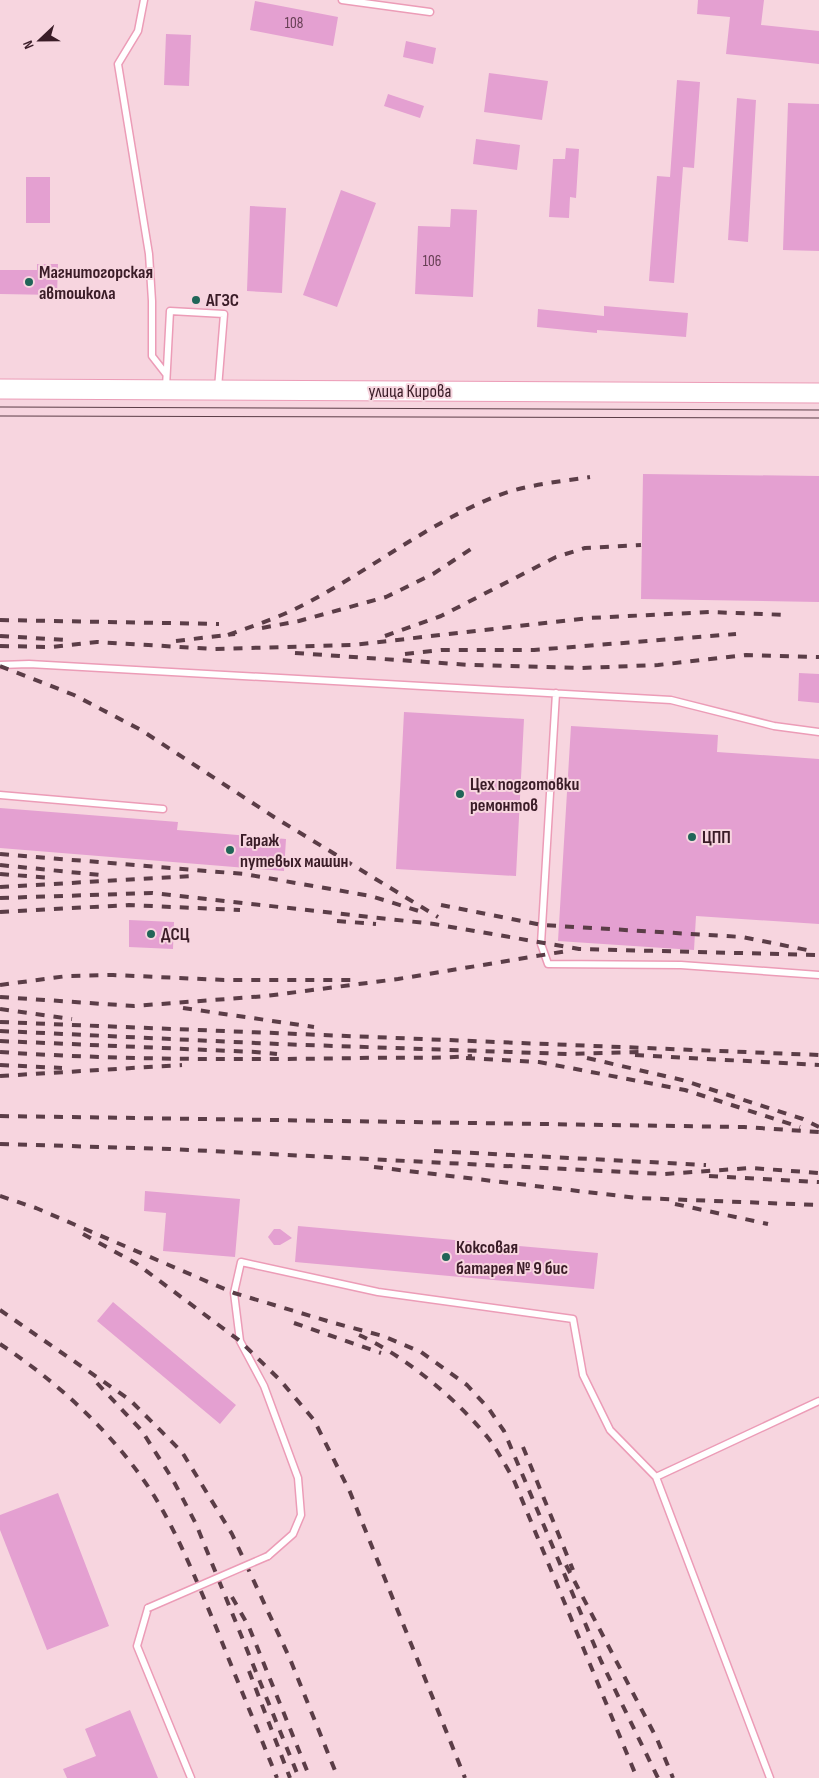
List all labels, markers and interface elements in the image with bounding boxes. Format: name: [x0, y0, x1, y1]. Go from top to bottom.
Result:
house number: 108: [285, 14, 303, 33]
north arrow: [15, 15, 65, 65]
text: N: [19, 38, 38, 51]
house number: 106: [423, 252, 441, 271]
place label: Магнитогорская автошкола: [39, 262, 153, 304]
marker: Магнитогорская автошкола: [23, 276, 35, 288]
place label: АГЗС: [205, 290, 239, 311]
marker: АГЗС: [190, 294, 202, 306]
street label: улица Кирова: [369, 381, 452, 402]
place label: Цех подготовки ремонтов: [470, 774, 579, 816]
marker: Цех подготовки ремонтов: [454, 788, 466, 800]
place label: ЦПП: [702, 827, 731, 848]
place label: Гараж путевых машин: [240, 830, 349, 872]
marker: ЦПП: [686, 831, 698, 843]
marker: Гараж путевых машин: [224, 844, 236, 856]
place label: ДСЦ: [161, 924, 190, 945]
marker: ДСЦ: [145, 928, 157, 940]
place label: Коксовая батарея № 9 бис: [456, 1237, 568, 1279]
marker: Коксовая батарея № 9 бис: [440, 1251, 452, 1263]

